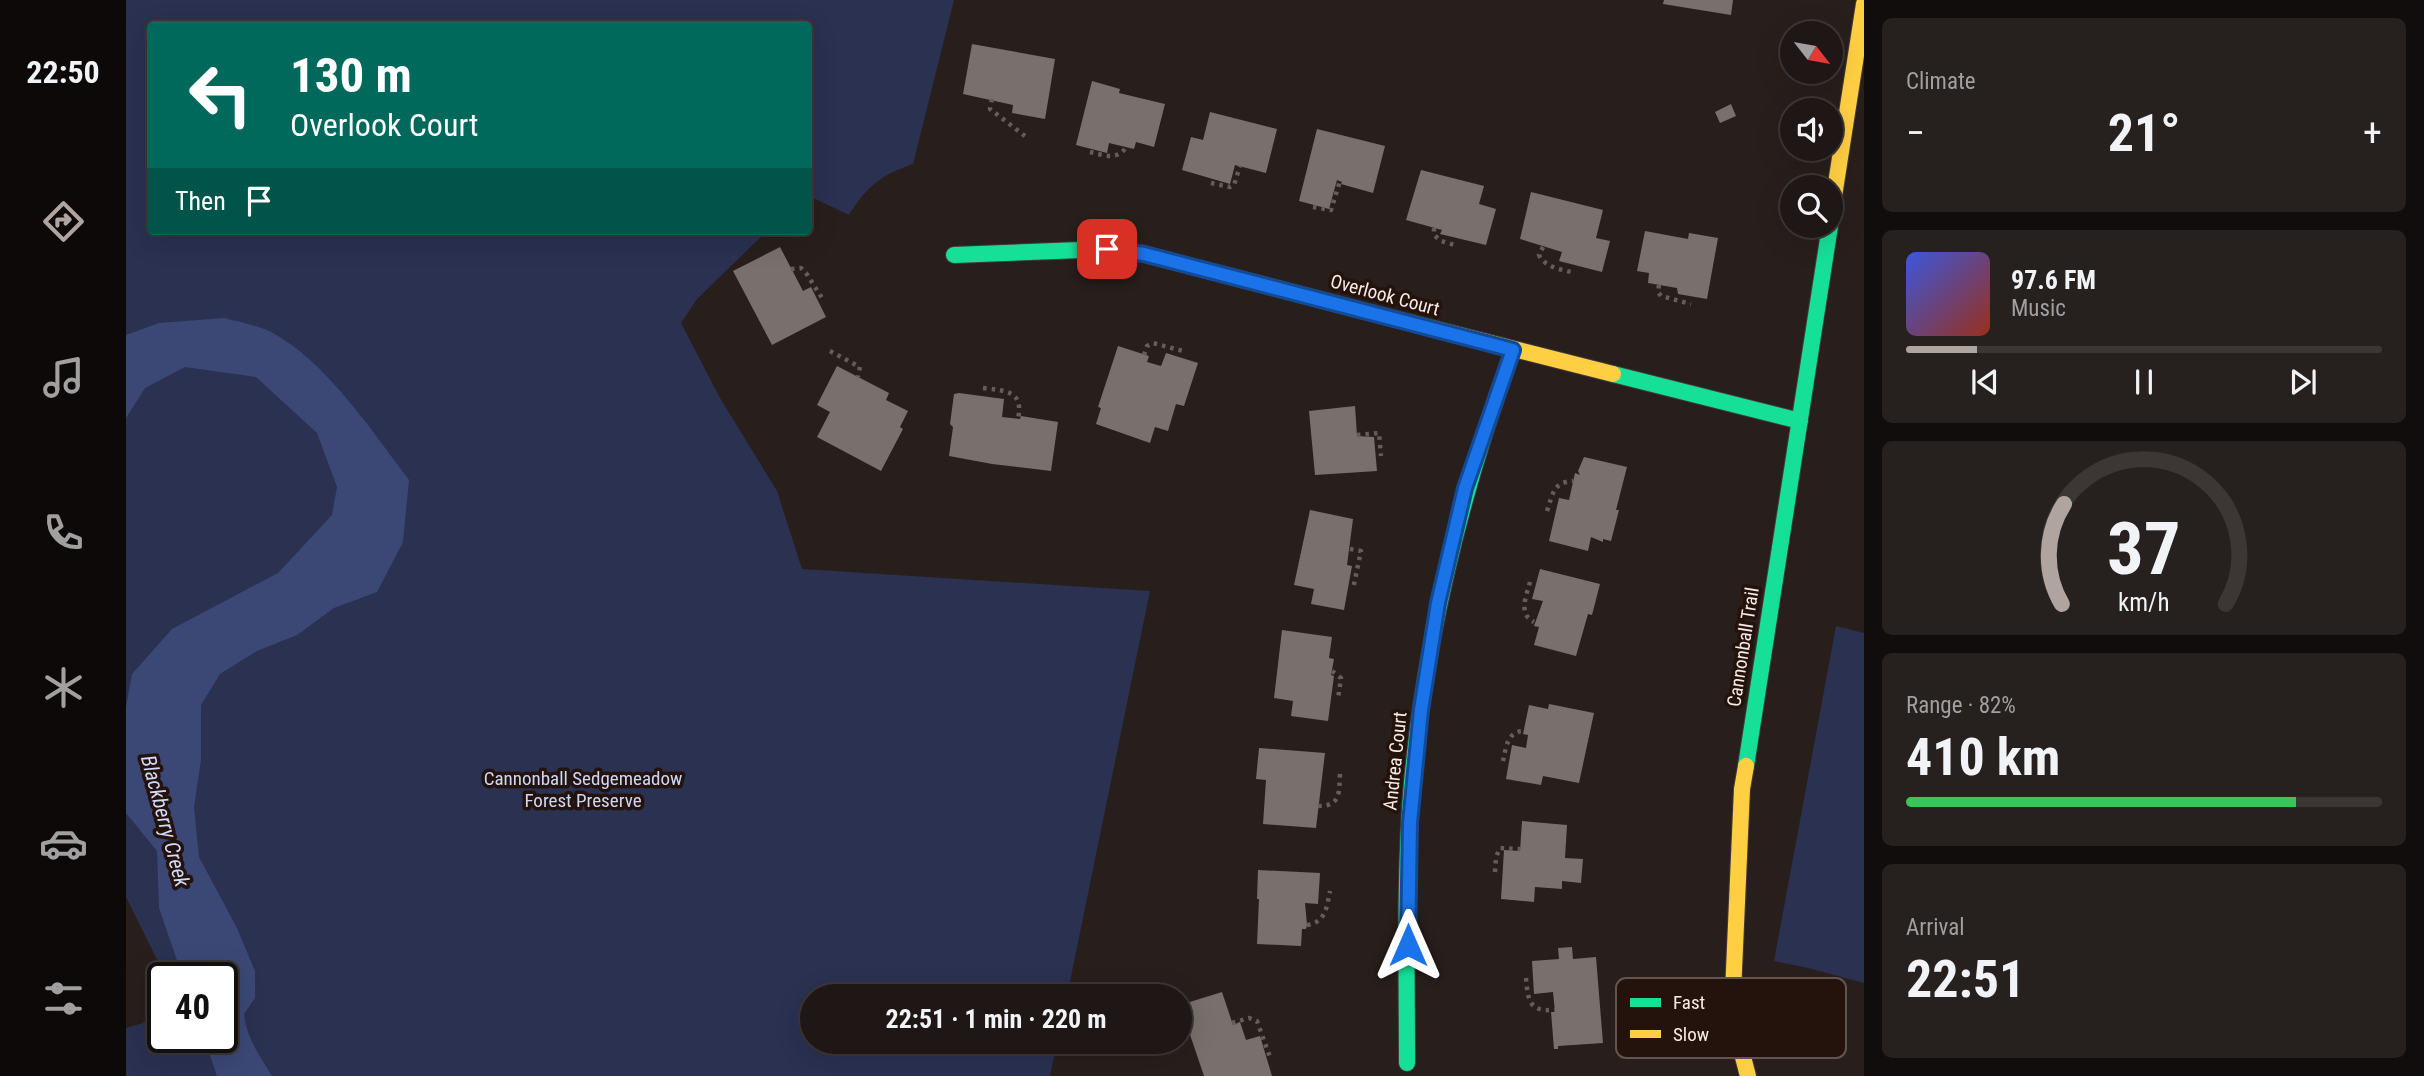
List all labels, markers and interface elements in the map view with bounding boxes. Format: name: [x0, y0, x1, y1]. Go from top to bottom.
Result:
north arrow: [1780, 21, 1843, 84]
map controls: [1780, 21, 1843, 238]
text: 130 m: [290, 47, 412, 104]
icon: left: [175, 49, 266, 140]
text: 22:50: [26, 53, 100, 91]
text: Climate: [1906, 68, 1976, 95]
button: sound: [1780, 98, 1843, 161]
text: 21°: [2108, 103, 2180, 164]
text: Overlook Court: [290, 106, 478, 144]
text: −: [1906, 111, 1925, 155]
text: +: [2363, 111, 2382, 155]
button: search: [1780, 175, 1843, 238]
icon: arrive: [240, 182, 278, 220]
text: Then: [175, 186, 226, 216]
icon: directions: [39, 197, 88, 246]
pin: [1077, 219, 1137, 279]
icon: arrive: [1088, 230, 1126, 268]
text: 97.6 FM: [2011, 265, 2096, 295]
street label: Overlook Court: [1328, 269, 1442, 321]
text: Music: [2011, 295, 2066, 322]
icon: music: [39, 353, 88, 402]
icon: previous: [1966, 363, 2004, 401]
icon: pause: [2125, 363, 2163, 401]
icon: next: [2284, 363, 2322, 401]
text: 37: [2107, 506, 2181, 592]
icon: phone: [39, 508, 88, 557]
street label: Cannonball Trail: [1722, 586, 1764, 708]
text: km/h: [2118, 588, 2170, 617]
icon: climate: [39, 663, 88, 712]
text: Range · 82%: [1906, 692, 2016, 719]
street label: Andrea Court: [1378, 711, 1412, 811]
text: 410 km: [1906, 727, 2060, 788]
water label: Blackberry Creek: [136, 752, 194, 890]
park label: Cannonball Sedgemeadow Forest Preserve: [484, 767, 682, 812]
icon: car: [39, 819, 88, 868]
position arrow: [1371, 908, 1445, 982]
text: Arrival: [1906, 914, 1965, 941]
text: 22:51: [1906, 949, 2025, 1010]
speed limit sign: 40: [147, 962, 238, 1053]
icon: filters: [39, 974, 88, 1023]
legend: [1616, 978, 1846, 1058]
text: Fast: [1673, 991, 1705, 1014]
text: 22:51 · 1 min · 220 m: [886, 1004, 1106, 1034]
text: Slow: [1673, 1023, 1709, 1046]

